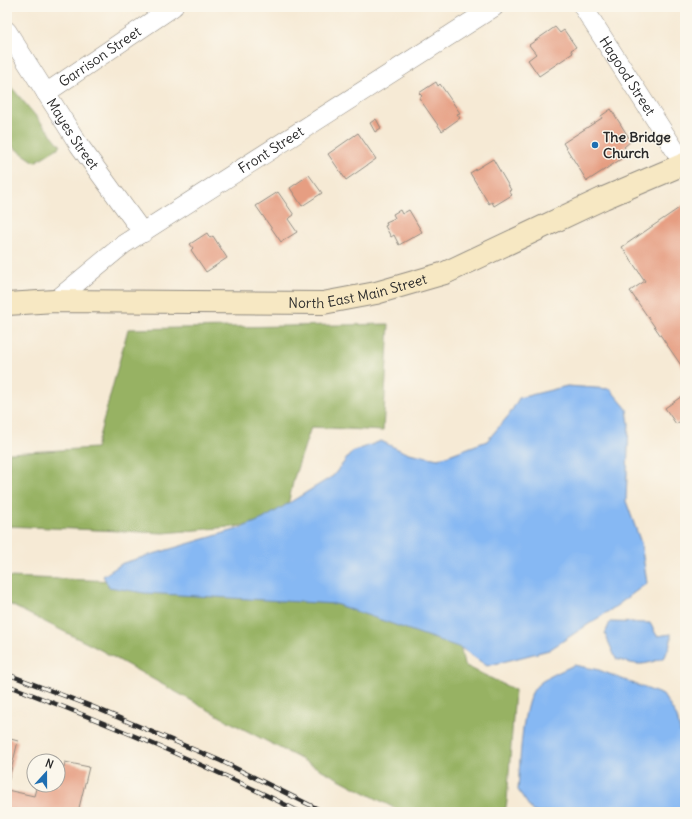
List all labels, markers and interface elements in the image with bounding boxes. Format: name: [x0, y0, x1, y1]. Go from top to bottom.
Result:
street label: Garrison Street: [55, 22, 145, 91]
street label: Hagood Street: [595, 33, 660, 119]
street label: Mayes Street: [43, 95, 103, 173]
street label: Front Street: [235, 122, 307, 177]
place label: The Bridge Church: [603, 128, 671, 162]
marker: The Bridge Church: [590, 140, 600, 150]
street label: North East Main Street: [288, 270, 429, 312]
north arrow: [26, 753, 66, 793]
text: N: [44, 756, 56, 772]

